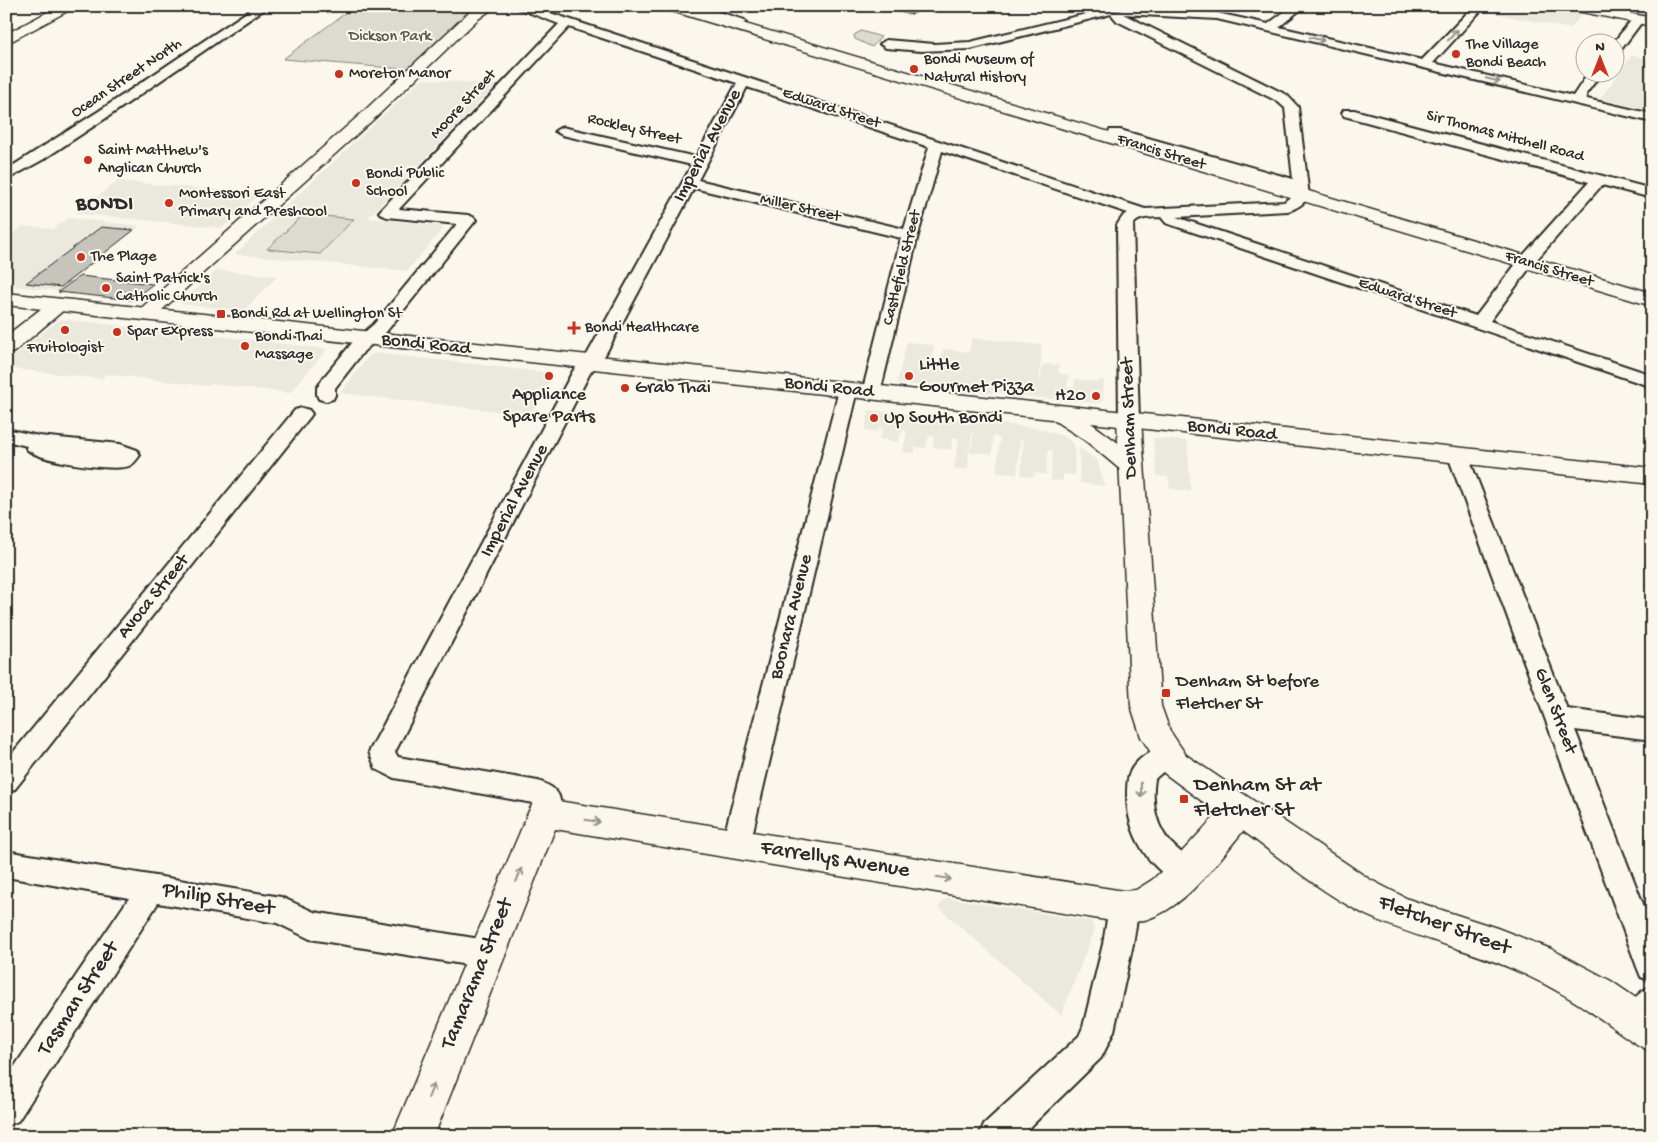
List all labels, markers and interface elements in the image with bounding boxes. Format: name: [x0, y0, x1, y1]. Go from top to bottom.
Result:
park label: Dickson Park: [348, 28, 433, 47]
one-way arrow: [1447, 29, 1459, 42]
north arrow: [1576, 32, 1626, 82]
street label: Ocean Street North: [68, 35, 186, 123]
one-way arrow: [1309, 35, 1325, 44]
place label: The Village Bondi Beach: [1465, 36, 1546, 73]
text: N: [1595, 39, 1605, 56]
marker: The Village Bondi Beach: [1450, 48, 1462, 60]
place label: Bondi Museum of Natural History: [923, 51, 1034, 88]
marker: Bondi Museum of Natural History: [908, 63, 920, 75]
place label: Moreton Manor: [349, 65, 451, 84]
street label: Moore Street: [427, 65, 502, 144]
marker: Moreton Manor: [333, 68, 345, 80]
one-way arrow: [1484, 76, 1500, 85]
street label: Edward Street: [780, 84, 884, 134]
street label: Imperial Avenue: [669, 86, 747, 206]
street label: Sir Thomas Mitchell Road: [1424, 107, 1588, 168]
street label: Rockley Street: [585, 110, 684, 150]
street label: Francis Street: [1113, 130, 1209, 176]
place label: Saint Matthew's Anglican Church: [98, 142, 209, 179]
marker: Saint Matthew's Anglican Church: [82, 154, 94, 166]
place label: Bondi Public School: [365, 165, 444, 202]
marker: Bondi Public School: [350, 177, 362, 189]
place label: Montessori East Primary and Preshcool: [178, 185, 327, 222]
street label: Miller Street: [758, 191, 844, 228]
district label: BONDI: [75, 194, 134, 217]
marker: Montessori East Primary and Preshcool: [163, 197, 175, 209]
street label: Castlefield Street: [880, 207, 927, 327]
street label: Francis Street: [1501, 247, 1597, 293]
place label: The Plage: [90, 248, 157, 267]
marker: The Plage: [75, 251, 87, 263]
place label: Saint Patrick's Catholic Church: [116, 270, 218, 307]
street label: Edward Street: [1356, 274, 1460, 324]
marker: Saint Patrick's Catholic Church: [100, 282, 112, 294]
place label: Bondi Rd at Wellington St: [230, 305, 403, 324]
marker: Bondi Rd at Wellington St: [215, 308, 227, 320]
place label: Bondi Healthcare: [584, 319, 700, 338]
marker: Bondi Healthcare: [567, 321, 581, 335]
place label: Spar Express: [127, 323, 214, 342]
marker: Fruitologist: [59, 324, 71, 336]
marker: Spar Express: [111, 326, 123, 338]
place label: Bondi Thai Massage: [254, 328, 323, 365]
street label: Bondi Road: [379, 329, 474, 361]
place label: Fruitologist: [26, 339, 105, 358]
marker: Bondi Thai Massage: [239, 340, 251, 352]
place label: Little Gourmet Pizza: [919, 354, 1035, 399]
street label: Denham Street: [1116, 355, 1144, 481]
marker: Appliance Spare Parts: [543, 370, 555, 382]
marker: Little Gourmet Pizza: [903, 370, 915, 382]
street label: Bondi Road: [782, 372, 877, 404]
place label: Grab Thai: [635, 377, 711, 400]
marker: Grab Thai: [619, 382, 631, 394]
place label: Appliance Spare Parts: [503, 384, 596, 429]
place label: H20: [1055, 385, 1086, 408]
marker: H20: [1090, 390, 1102, 402]
place label: Up South Bondi: [884, 407, 1003, 430]
marker: Up South Bondi: [868, 412, 880, 424]
street label: Bondi Road: [1185, 415, 1280, 447]
street label: Imperial Avenue: [476, 441, 554, 561]
street label: Avoca Street: [113, 549, 196, 644]
street label: Boonara Avenue: [765, 552, 819, 683]
street label: Glen Street: [1528, 665, 1583, 759]
place label: Denham St before Fletcher St: [1174, 671, 1319, 716]
marker: Denham St before Fletcher St: [1160, 687, 1172, 699]
place label: Denham St at Fletcher St: [1192, 773, 1323, 824]
one-way arrow: [1136, 782, 1146, 798]
marker: Denham St at Fletcher St: [1178, 793, 1190, 805]
one-way arrow: [585, 816, 601, 826]
street label: Farrellys Avenue: [758, 835, 912, 885]
one-way arrow: [515, 868, 524, 883]
one-way arrow: [935, 873, 951, 883]
street label: Philip Street: [159, 877, 278, 923]
street label: Fletcher Street: [1373, 890, 1516, 963]
street label: Tamarama Street: [435, 893, 521, 1055]
street label: Tasman Street: [31, 935, 127, 1063]
one-way arrow: [427, 1083, 436, 1099]

